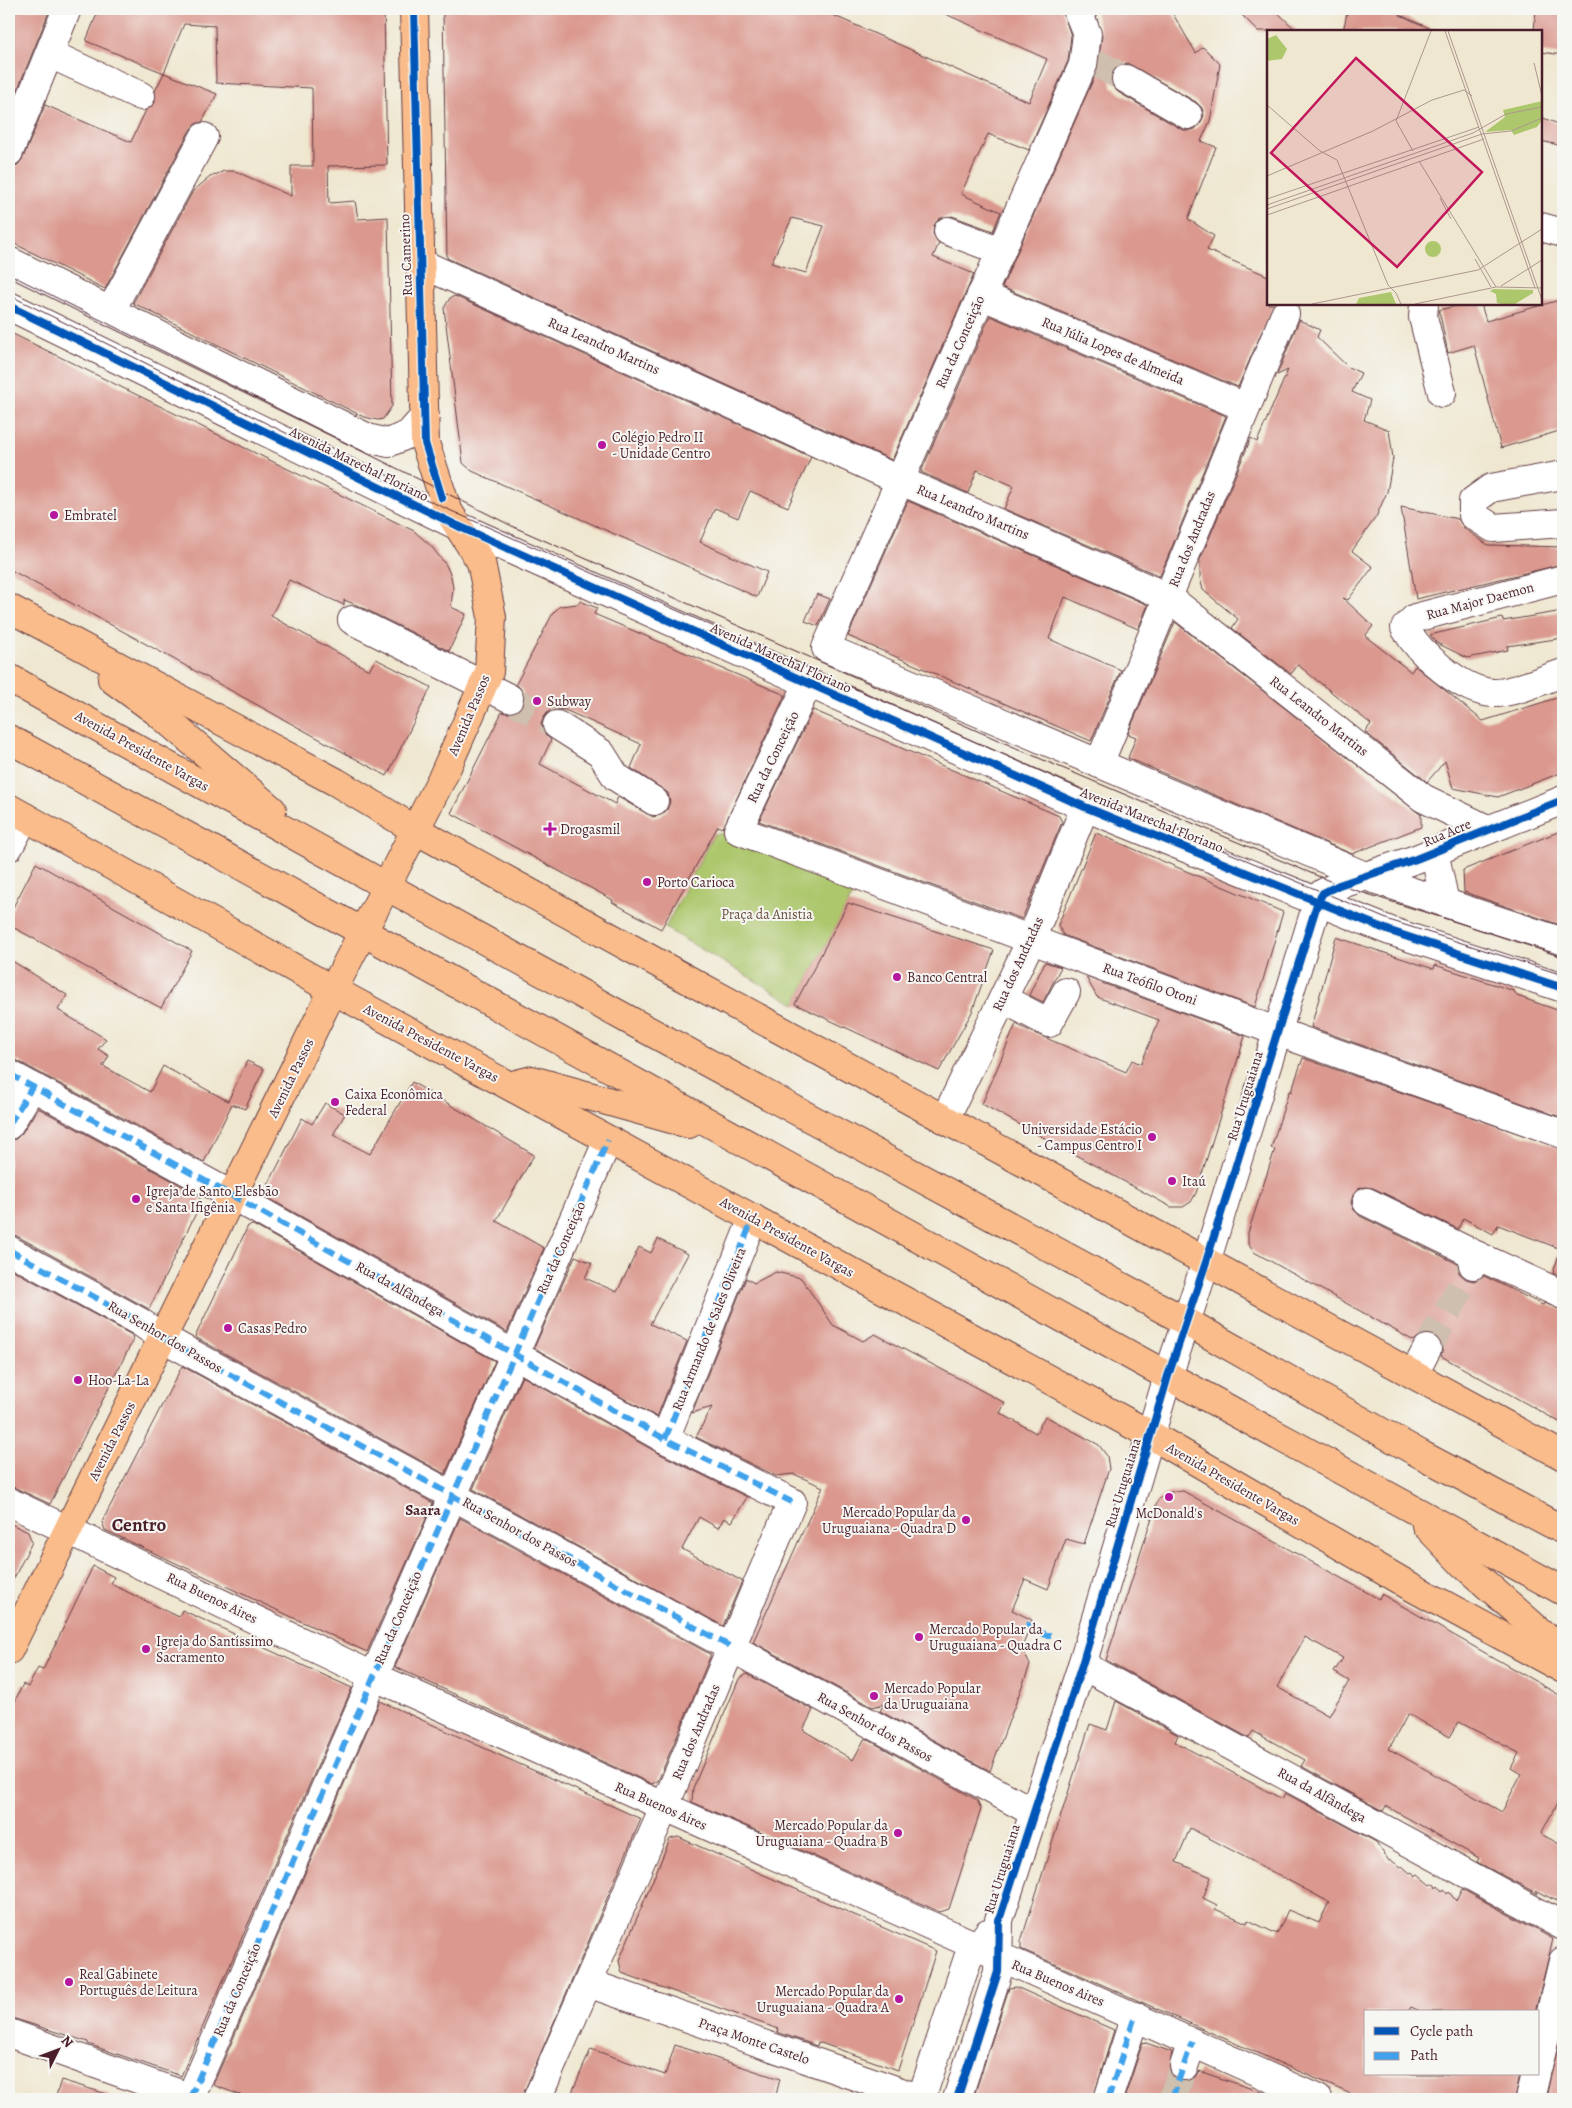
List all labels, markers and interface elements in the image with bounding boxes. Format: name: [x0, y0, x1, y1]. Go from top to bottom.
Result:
inset map: [1267, 30, 1542, 305]
street label: Rua Camerino: [395, 214, 417, 296]
street label: Rua da Conceição: [931, 292, 989, 392]
street label: Rua Júlia Lopes de Almeida: [1039, 312, 1188, 390]
street label: Rua Leandro Martins: [545, 313, 663, 379]
street label: Avenida Marechal Floriano: [285, 422, 432, 506]
place label: Colégio Pedro II - Unidade Centro: [612, 428, 711, 463]
marker: Colégio Pedro II - Unidade Centro: [596, 439, 608, 451]
street label: Rua Leandro Martins: [914, 480, 1032, 544]
street label: Rua dos Andradas: [1164, 488, 1220, 590]
place label: Embratel: [64, 506, 117, 525]
marker: Embratel: [48, 509, 60, 521]
street label: Rua Major Daemon: [1424, 577, 1536, 625]
street label: Avenida Marechal Floriano: [707, 618, 855, 698]
street label: Rua Leandro Martins: [1266, 671, 1372, 761]
street label: Avenida Passos: [443, 672, 495, 759]
place label: Subway: [547, 692, 592, 711]
marker: Subway: [531, 695, 543, 707]
street label: Avenida Presidente Vargas: [71, 706, 212, 796]
street label: Rua da Conceição: [743, 708, 804, 806]
street label: Avenida Marechal Floriano: [1077, 782, 1226, 857]
street label: Rua Acre: [1420, 814, 1474, 852]
place label: Drogasmil: [560, 820, 621, 839]
marker: Drogasmil: [544, 823, 556, 835]
place label: Porto Carioca: [657, 873, 735, 892]
marker: Porto Carioca: [641, 876, 653, 888]
park label: Praça da Anistia: [721, 905, 813, 924]
street label: Rua dos Andradas: [988, 914, 1048, 1014]
street label: Rua Teófilo Otoni: [1100, 958, 1200, 1010]
place label: Banco Central: [907, 968, 988, 987]
marker: Banco Central: [891, 971, 903, 983]
street label: Avenida Presidente Vargas: [359, 999, 502, 1087]
street label: Avenida Passos: [263, 1035, 318, 1122]
street label: Rua Uruguaiana: [1222, 1048, 1268, 1143]
place label: Caixa Econômica Federal: [345, 1085, 444, 1120]
marker: Caixa Econômica Federal: [329, 1096, 341, 1108]
place label: Universidade Estácio - Campus Centro I: [1021, 1120, 1142, 1155]
marker: Universidade Estácio - Campus Centro I: [1146, 1131, 1158, 1143]
place label: Itaú: [1182, 1172, 1206, 1191]
marker: Itaú: [1166, 1175, 1178, 1187]
place label: Igreja de Santo Elesbão e Santa Ifigênia: [146, 1182, 279, 1217]
street label: Avenida Presidente Vargas: [716, 1192, 857, 1282]
marker: Igreja de Santo Elesbão e Santa Ifigênia: [130, 1193, 142, 1205]
street label: Rua da Conceição: [532, 1198, 590, 1298]
street label: Rua Armando de Sales Oliveira: [667, 1244, 751, 1414]
street label: Rua da Alfândega: [352, 1257, 448, 1321]
street label: Rua Senhor dos Passos: [104, 1296, 226, 1378]
place label: Casas Pedro: [238, 1319, 307, 1338]
marker: Casas Pedro: [222, 1322, 234, 1334]
place label: Hoo-La-La: [88, 1371, 150, 1390]
marker: Hoo-La-La: [72, 1374, 84, 1386]
street label: Avenida Passos: [83, 1398, 140, 1485]
street label: Rua Uruguaiana: [1100, 1435, 1146, 1530]
street label: Avenida Presidente Vargas: [1162, 1438, 1303, 1530]
marker: McDonald's: [1163, 1491, 1175, 1503]
street label: Rua Senhor dos Passos: [459, 1492, 581, 1572]
district label: Saara: [405, 1500, 442, 1520]
place label: Mercado Popular da Uruguaiana - Quadra D: [822, 1503, 956, 1538]
place label: McDonald's: [1135, 1504, 1203, 1523]
district label: Centro: [112, 1512, 166, 1538]
marker: Mercado Popular da Uruguaiana - Quadra D: [960, 1514, 972, 1526]
street label: Rua Buenos Aires: [163, 1568, 261, 1628]
street label: Rua da Conceição: [370, 1568, 426, 1668]
place label: Mercado Popular da Uruguaiana - Quadra C: [929, 1620, 1062, 1655]
marker: Mercado Popular da Uruguaiana - Quadra C: [913, 1631, 925, 1643]
place label: Igreja do Santíssimo Sacramento: [156, 1632, 273, 1667]
marker: Igreja do Santíssimo Sacramento: [140, 1643, 152, 1655]
place label: Mercado Popular da Uruguaiana: [884, 1679, 982, 1714]
street label: Rua dos Andradas: [667, 1681, 725, 1783]
street label: Rua Senhor dos Passos: [814, 1687, 936, 1767]
marker: Mercado Popular da Uruguaiana: [868, 1690, 880, 1702]
street label: Rua da Alfândega: [1274, 1763, 1370, 1827]
street label: Rua Buenos Aires: [612, 1777, 710, 1835]
place label: Mercado Popular da Uruguaiana - Quadra B: [755, 1816, 888, 1851]
street label: Rua Uruguaiana: [979, 1821, 1025, 1916]
marker: Mercado Popular da Uruguaiana - Quadra B: [892, 1827, 904, 1839]
street label: Rua da Conceição: [209, 1940, 265, 2040]
street label: Rua Buenos Aires: [1009, 1955, 1107, 2011]
place label: Real Gabinete Português de Leitura: [79, 1965, 198, 2000]
marker: Real Gabinete Português de Leitura: [63, 1976, 75, 1988]
place label: Mercado Popular da Uruguaiana - Quadra A: [757, 1982, 890, 2017]
marker: Mercado Popular da Uruguaiana - Quadra A: [893, 1993, 905, 2005]
legend: [1364, 2010, 1540, 2076]
street label: Praça Monte Castelo: [696, 2013, 812, 2069]
text: Cycle path: [1410, 2021, 1473, 2041]
north arrow: [32, 2026, 82, 2076]
text: N: [57, 2031, 78, 2052]
text: Path: [1410, 2045, 1438, 2065]

